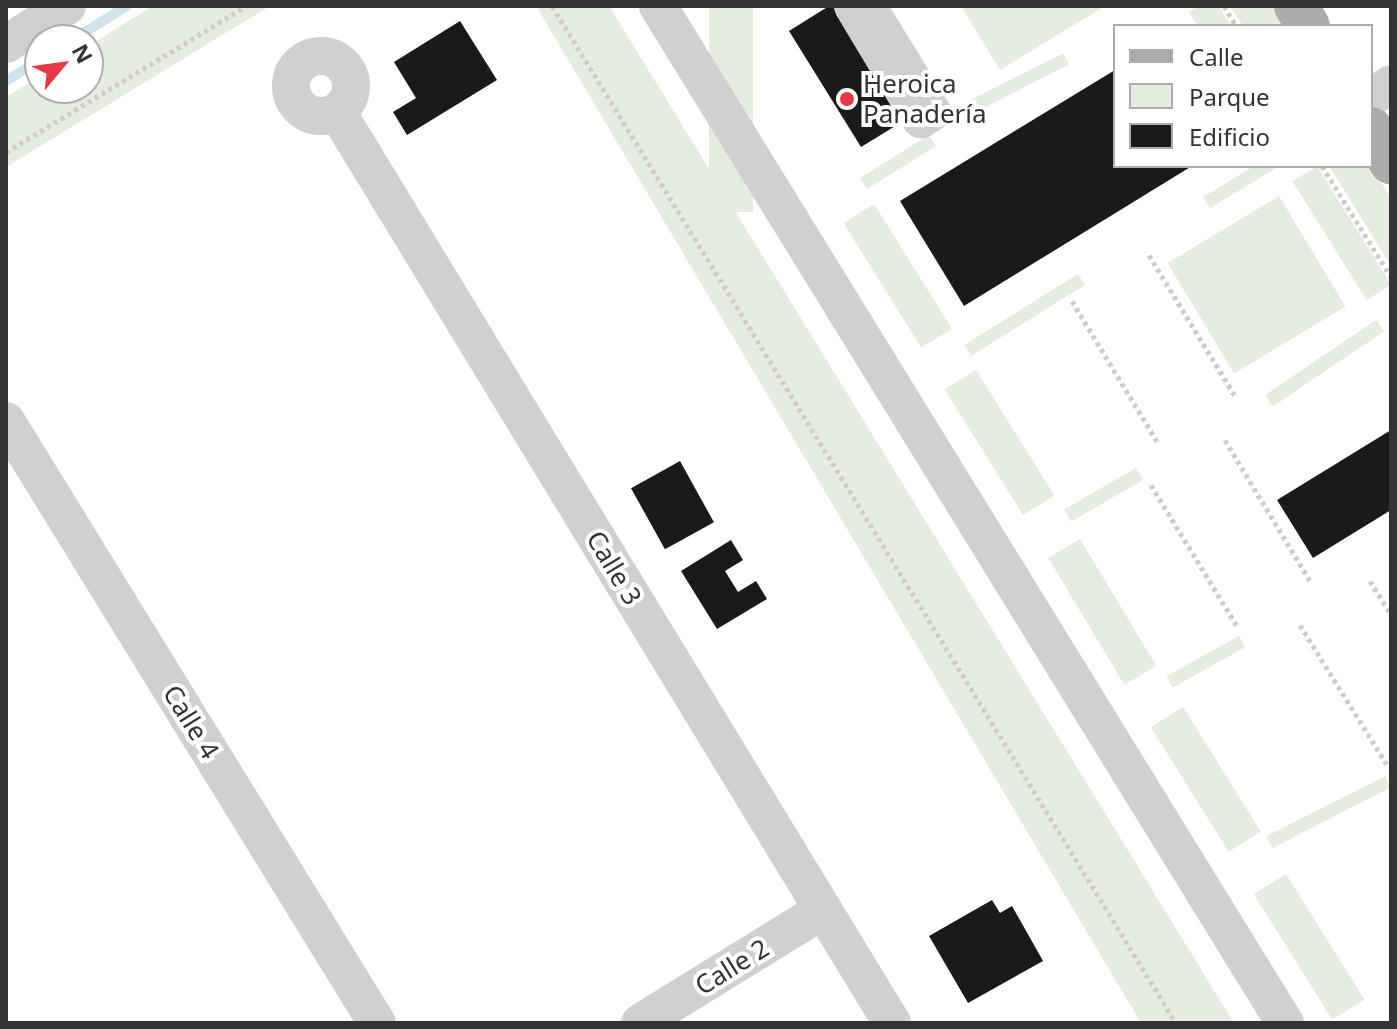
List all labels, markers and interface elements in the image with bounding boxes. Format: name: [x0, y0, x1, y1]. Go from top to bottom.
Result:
north arrow: [24, 24, 104, 104]
legend: [1113, 24, 1373, 168]
text: N: [66, 38, 101, 68]
text: Calle: [1189, 40, 1244, 73]
place label: Heroica Panadería: [863, 68, 987, 130]
text: Parque: [1189, 80, 1270, 113]
marker: Heroica Panadería: [838, 90, 856, 108]
text: Edificio: [1189, 120, 1270, 153]
street label: Calle 3: [580, 525, 648, 611]
street label: Calle 4: [156, 680, 226, 764]
street label: Calle 2: [690, 932, 774, 1002]

